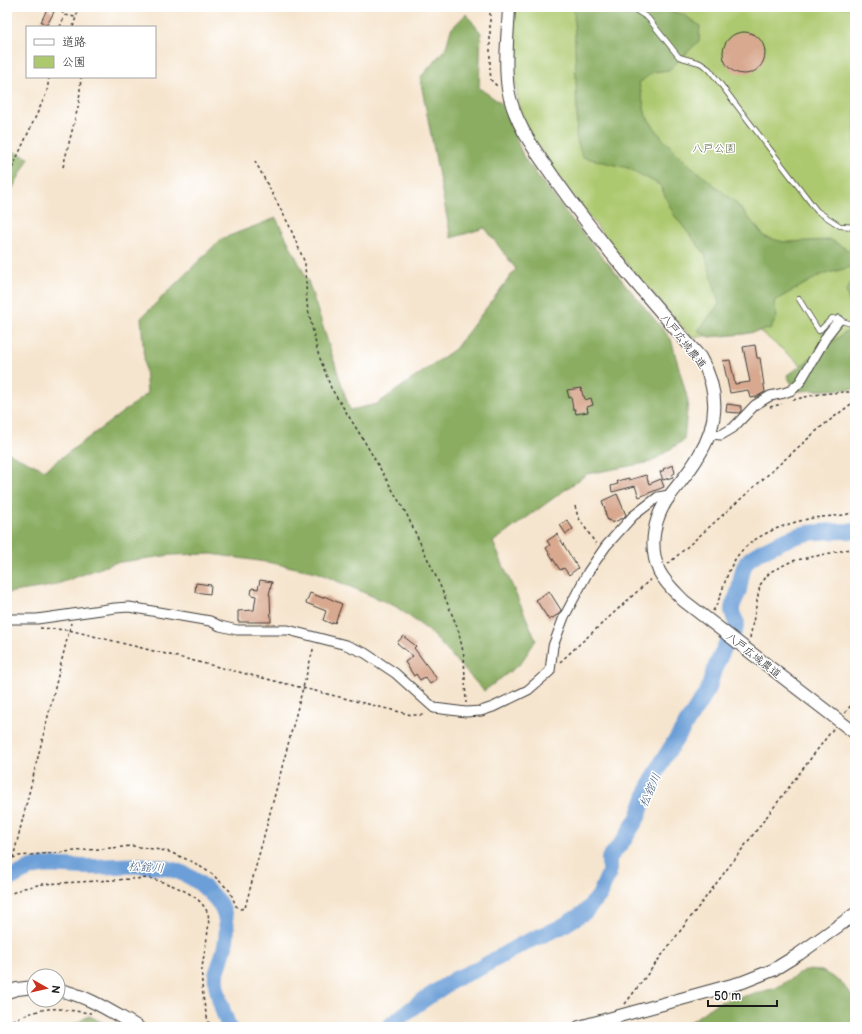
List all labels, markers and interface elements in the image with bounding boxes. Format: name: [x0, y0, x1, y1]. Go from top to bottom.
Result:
legend: [26, 26, 156, 78]
text: 道路: [62, 35, 86, 50]
text: 公園: [62, 55, 86, 70]
park label: 八戸公園: [692, 142, 736, 155]
street label: 八戸広域農道: [658, 311, 709, 371]
street label: 八戸広域農道: [724, 630, 784, 681]
water label: 松舘川: [636, 771, 665, 810]
water label: 松舘川: [127, 859, 164, 876]
north arrow: [26, 968, 66, 1008]
scale bar: [708, 982, 777, 1008]
text: N: [48, 984, 62, 994]
text: 50 m: [714, 989, 741, 1004]

